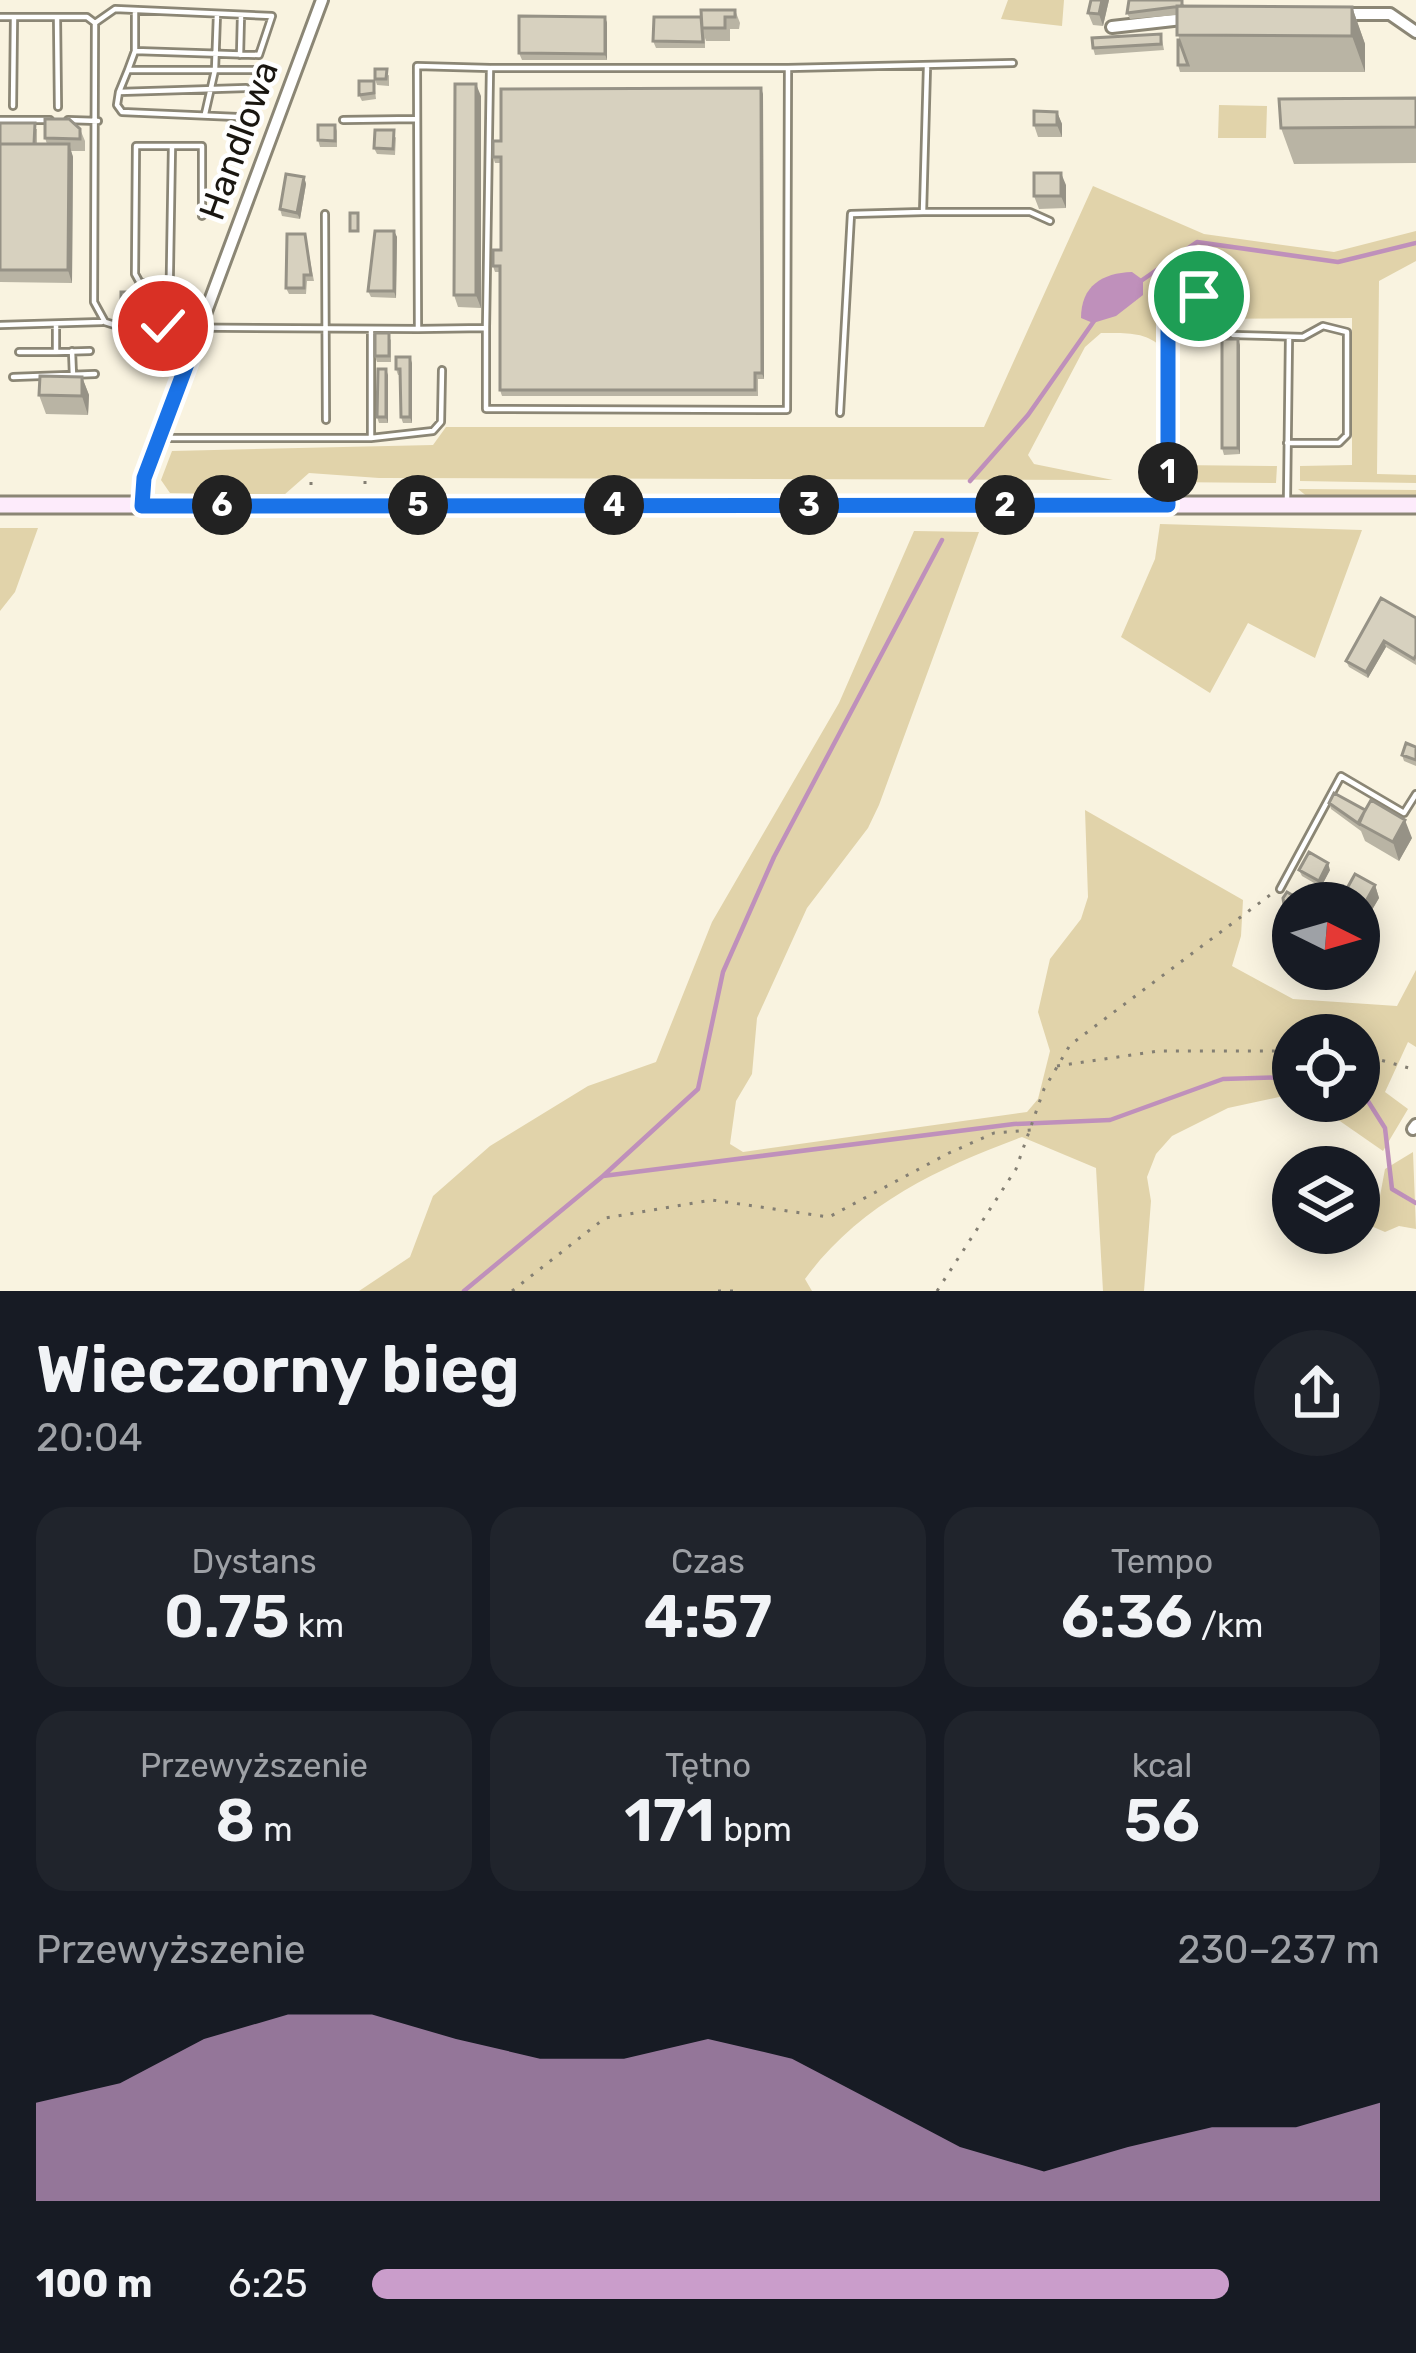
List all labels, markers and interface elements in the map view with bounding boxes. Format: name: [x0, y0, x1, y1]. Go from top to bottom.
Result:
street label: Handlowa: [190, 55, 287, 225]
pin: [1148, 245, 1250, 347]
icon: arrive: [1166, 263, 1232, 329]
pin: [112, 275, 214, 377]
icon: check: [130, 293, 196, 359]
pin: 1: [1138, 442, 1198, 502]
text: 1: [1160, 452, 1176, 491]
pin: 6: [192, 475, 252, 535]
pin: 5: [388, 475, 448, 535]
pin: 4: [584, 475, 644, 535]
pin: 3: [779, 475, 839, 535]
pin: 2: [975, 475, 1035, 535]
text: 6: [211, 485, 233, 524]
text: 5: [407, 485, 429, 524]
text: 4: [603, 485, 625, 524]
text: 3: [798, 485, 820, 524]
text: 2: [994, 485, 1016, 524]
north arrow: [1272, 882, 1380, 990]
map controls: [1272, 882, 1380, 1254]
button: locate: [1272, 1014, 1380, 1122]
button: layers: [1272, 1146, 1380, 1254]
text: Wieczorny bieg: [36, 1330, 520, 1409]
button: share: [1254, 1330, 1380, 1456]
text: 20:04: [36, 1415, 143, 1461]
text: Dystans: [191, 1542, 317, 1581]
text: Czas: [671, 1542, 745, 1581]
text: Tempo: [1111, 1542, 1213, 1581]
text: 0.75: [164, 1581, 290, 1652]
text: 4:57: [644, 1581, 772, 1652]
text: 6:36: [1061, 1581, 1193, 1652]
text: km: [290, 1606, 344, 1645]
text: /km: [1193, 1606, 1263, 1645]
text: Przewyższenie: [140, 1746, 368, 1785]
text: Tętno: [665, 1746, 751, 1785]
text: kcal: [1132, 1746, 1192, 1785]
text: 8: [215, 1785, 255, 1856]
text: 171: [624, 1785, 715, 1856]
text: 56: [1124, 1785, 1200, 1856]
text: m: [255, 1810, 293, 1849]
text: bpm: [715, 1810, 792, 1849]
text: Przewyższenie: [36, 1927, 306, 1973]
text: 230–237 m: [1177, 1927, 1380, 1973]
text: 100 m: [36, 2261, 152, 2307]
text: 6:25: [228, 2261, 308, 2307]

